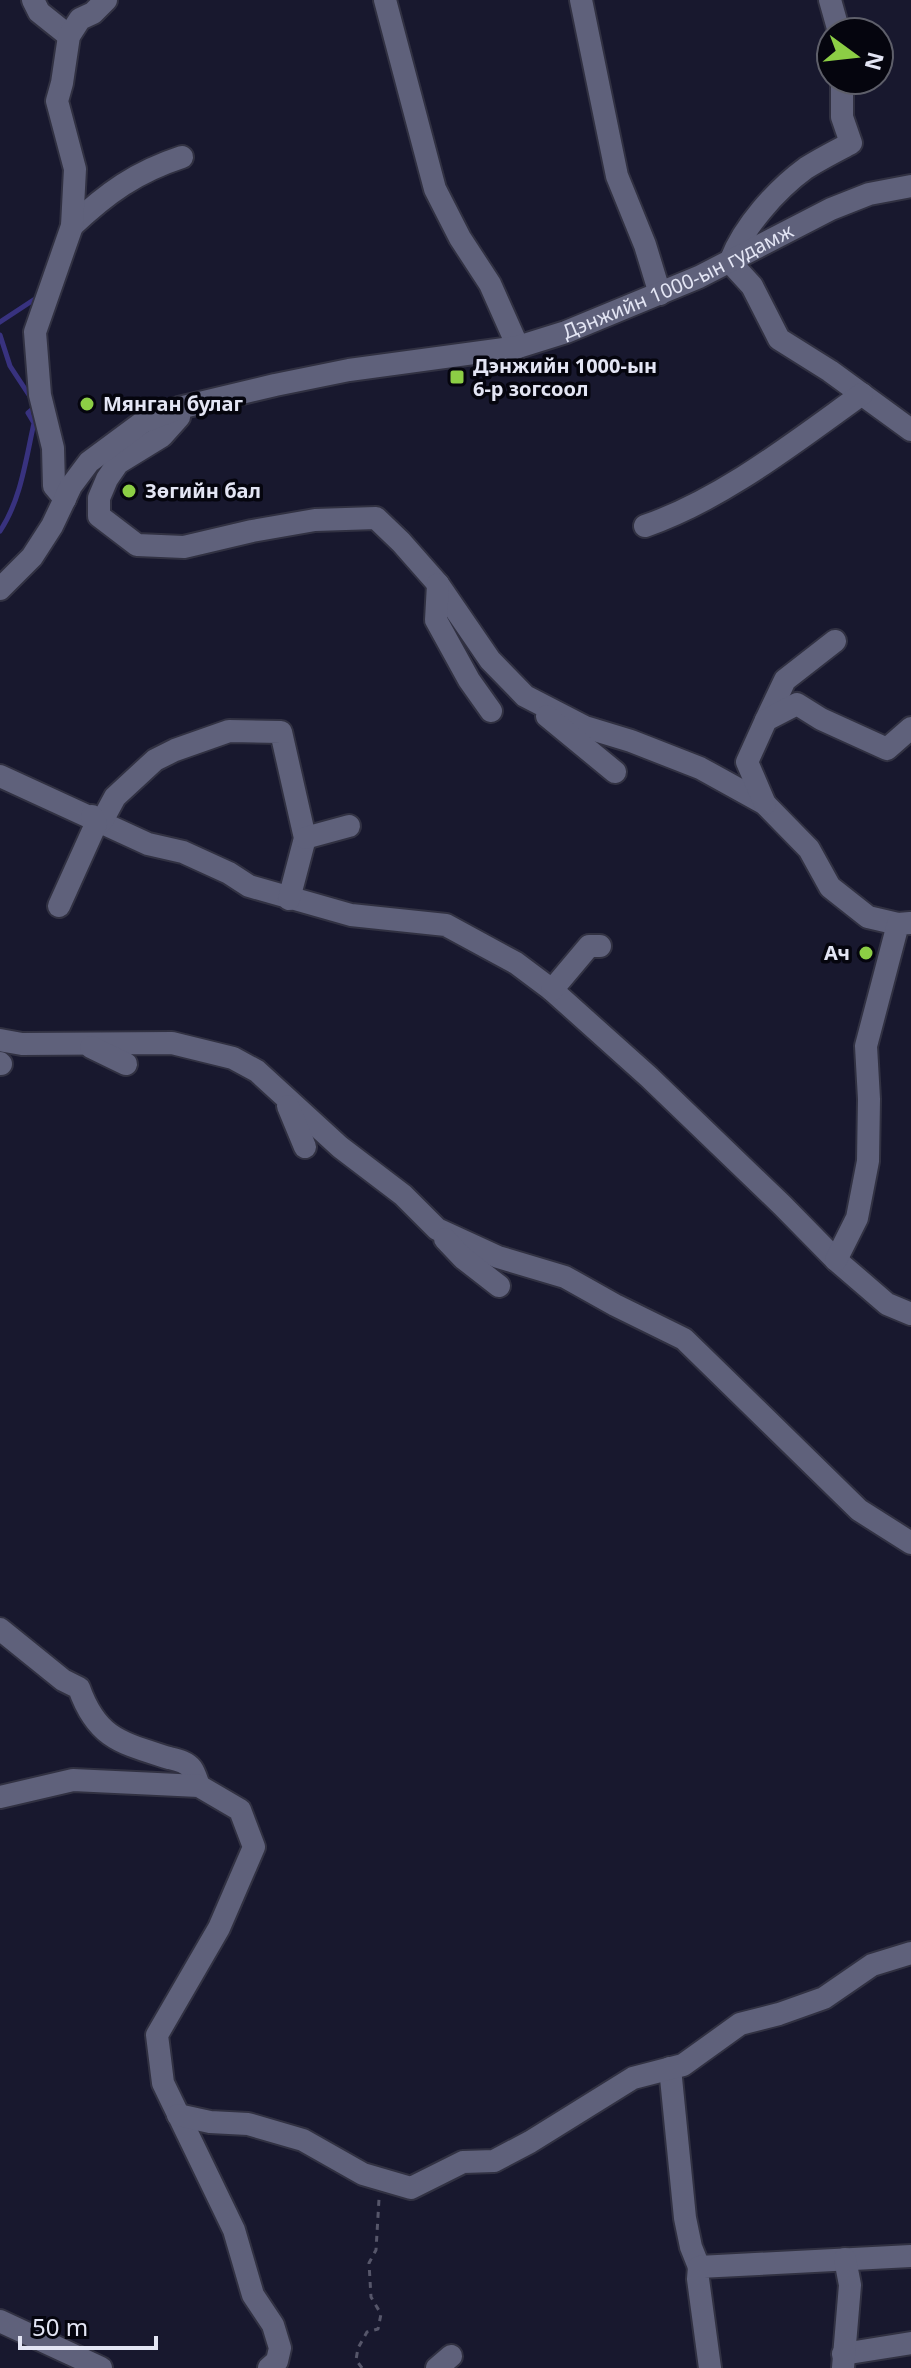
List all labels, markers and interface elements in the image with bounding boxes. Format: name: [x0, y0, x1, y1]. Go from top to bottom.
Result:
north arrow: [815, 16, 895, 96]
text: N: [858, 49, 892, 74]
street label: Дэнжийн 1000-ын гудамж: [558, 216, 798, 345]
place label: Дэнжийн 1000-ын 6-р зогсоол: [473, 352, 657, 402]
marker: Дэнжийн 1000-ын 6-р зогсоол: [448, 368, 466, 386]
place label: Мянган булаг: [103, 390, 243, 417]
marker: Мянган булаг: [78, 395, 96, 413]
place label: Зөгийн бал: [145, 477, 261, 504]
marker: Зөгийн бал: [120, 482, 138, 500]
place label: Ач: [824, 939, 850, 966]
marker: Ач: [857, 944, 875, 962]
scale bar: [20, 2300, 156, 2350]
text: 50 m: [32, 2310, 88, 2343]

